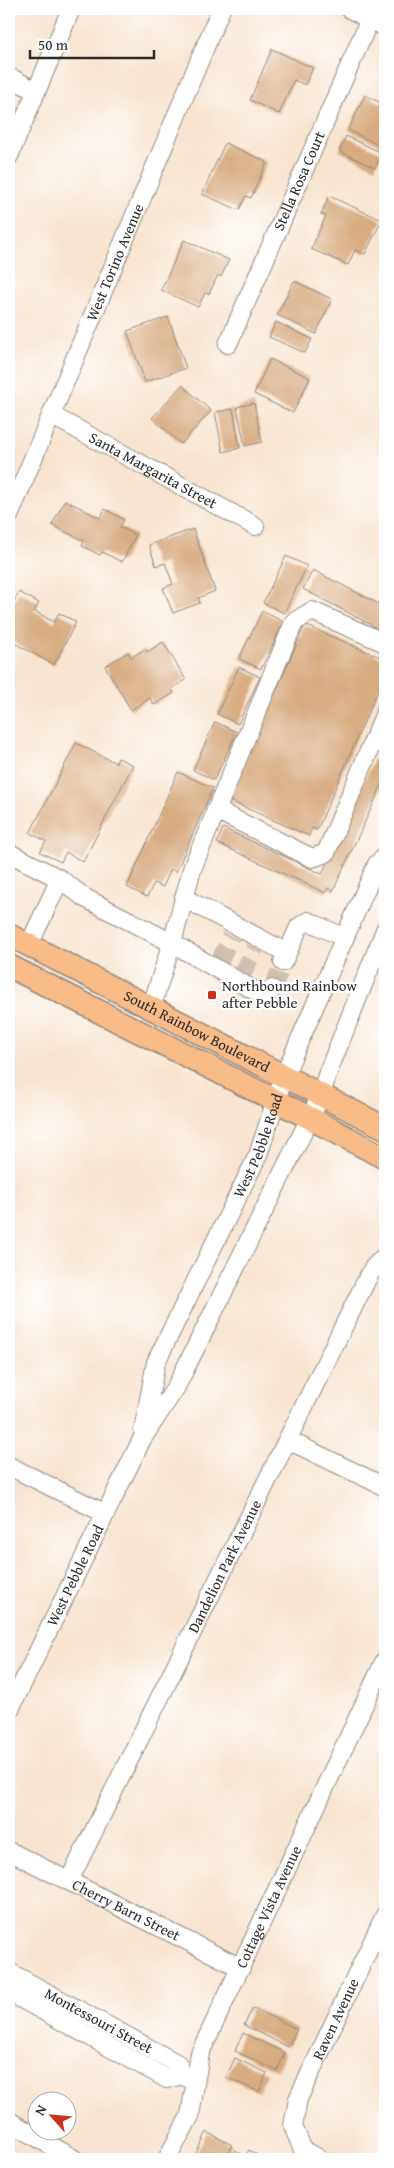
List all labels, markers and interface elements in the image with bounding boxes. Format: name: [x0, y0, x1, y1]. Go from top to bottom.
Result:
scale bar: [30, 28, 154, 60]
text: 50 m: [38, 34, 69, 55]
street label: Stella Rosa Court: [268, 127, 330, 234]
street label: West Torino Avenue: [81, 200, 148, 324]
street label: Santa Margarita Street: [85, 427, 221, 514]
place label: Northbound Rainbow after Pebble: [222, 975, 357, 1013]
street label: South Rainbow Boulevard: [120, 985, 274, 1077]
marker: Northbound Rainbow after Pebble: [206, 989, 218, 1001]
street label: West Pebble Road: [228, 1091, 288, 1201]
street label: Dandelion Park Avenue: [182, 1496, 266, 1636]
street label: West Pebble Road: [41, 1521, 109, 1629]
street label: Cottage Vista Avenue: [230, 1842, 306, 1971]
street label: Cherry Barn Street: [69, 1874, 185, 1946]
street label: Raven Avenue: [307, 1975, 364, 2063]
street label: Montessouri Street: [41, 1982, 157, 2059]
north arrow: [28, 2090, 78, 2140]
text: N: [29, 2101, 52, 2119]

